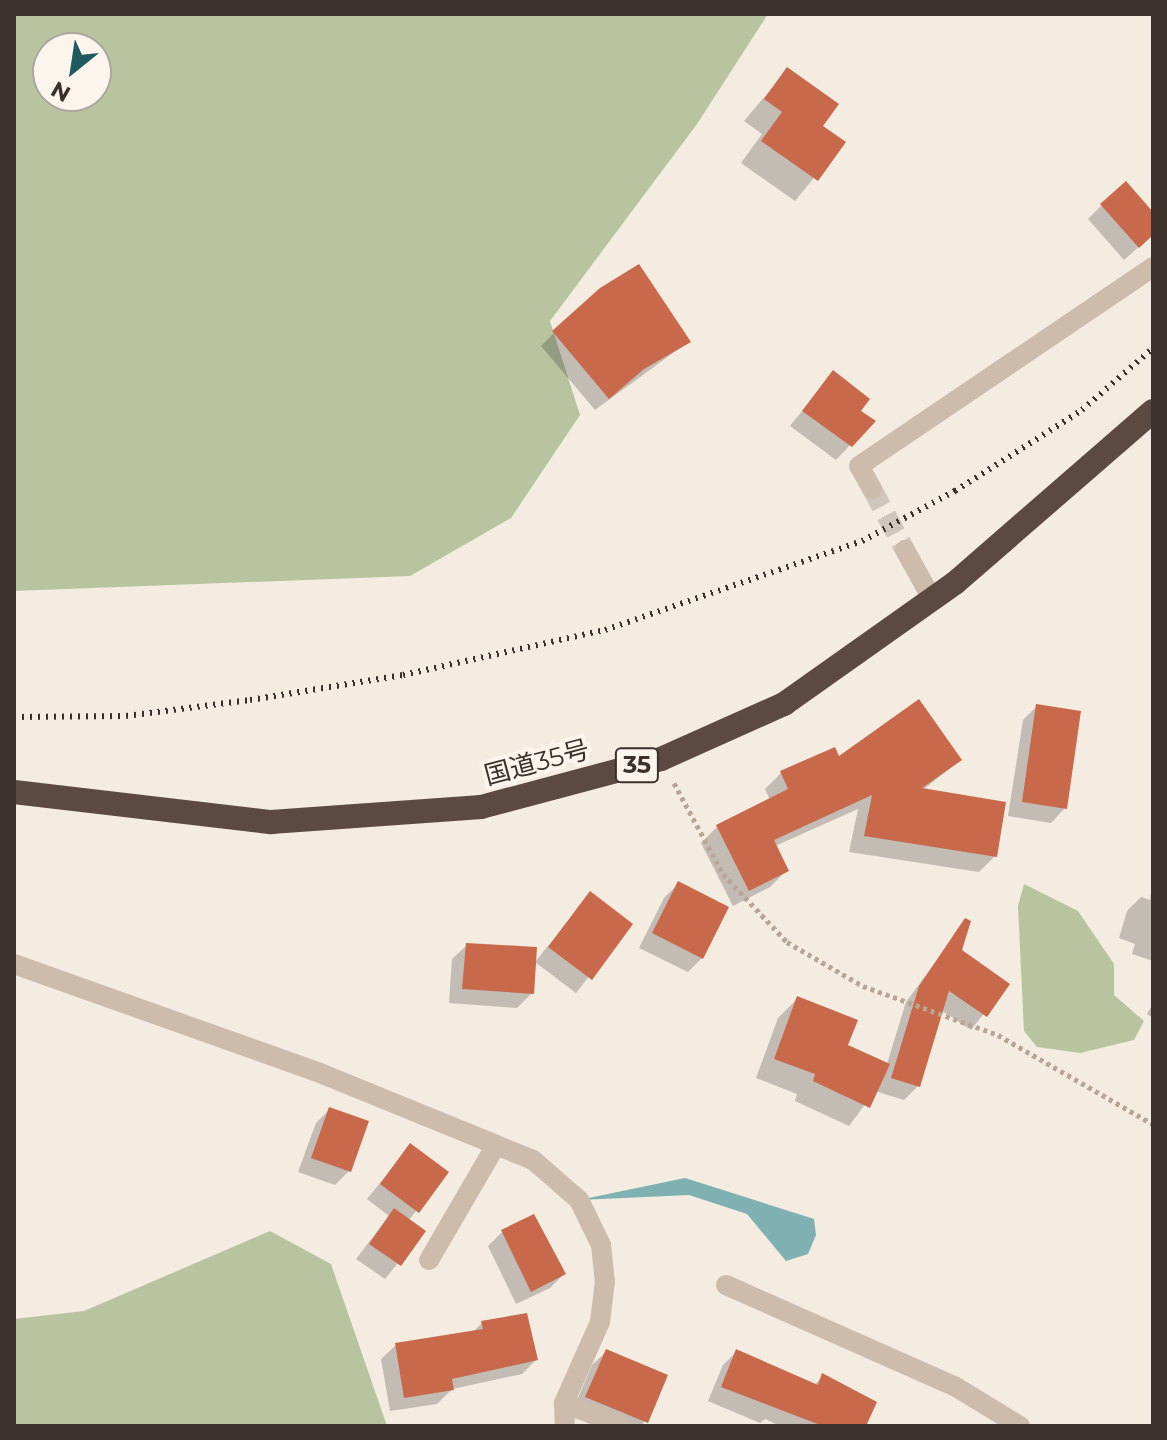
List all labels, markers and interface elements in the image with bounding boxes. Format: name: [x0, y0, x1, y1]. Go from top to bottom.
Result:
north arrow: [32, 32, 112, 112]
text: N: [46, 75, 75, 108]
street label: 国道35号: [481, 734, 593, 792]
road number: 35: [613, 745, 661, 785]

